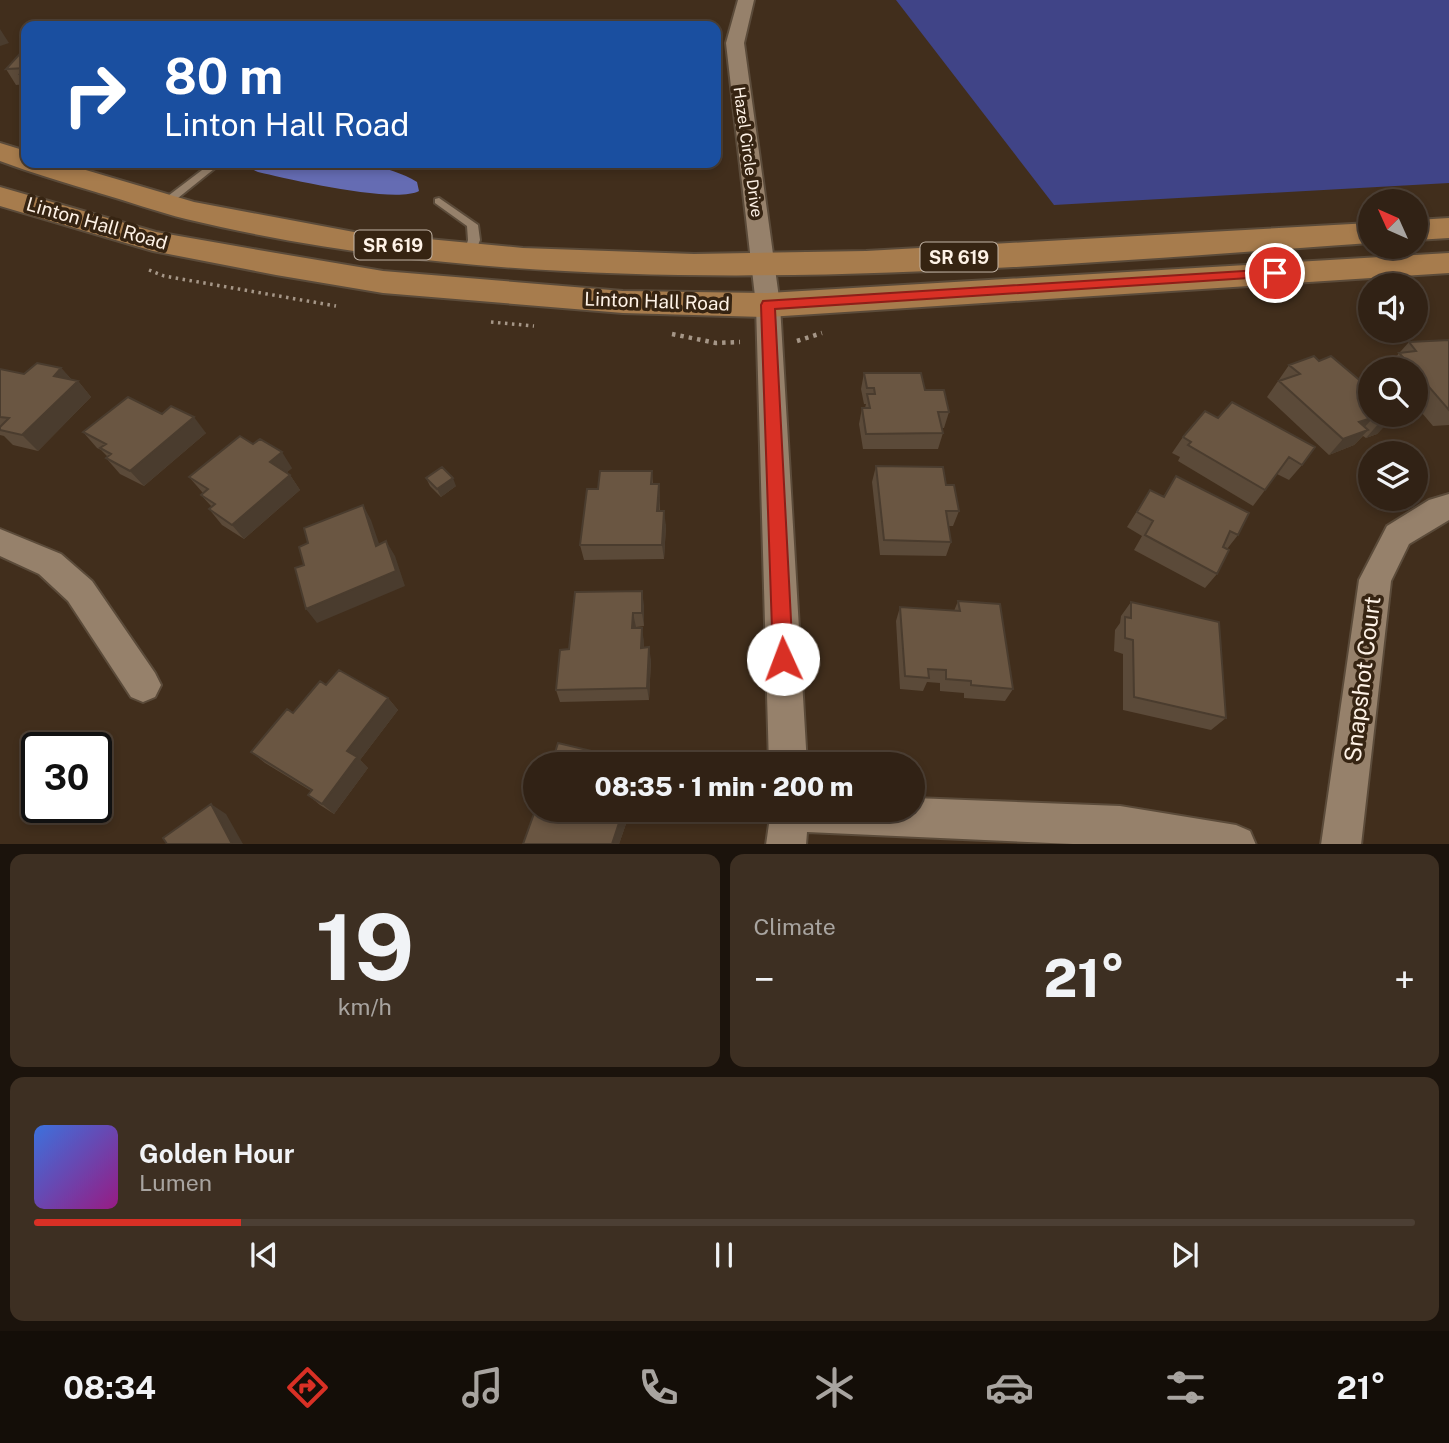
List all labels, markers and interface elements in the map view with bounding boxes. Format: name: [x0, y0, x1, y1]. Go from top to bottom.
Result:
text: 80 m: [164, 47, 283, 105]
icon: right: [49, 49, 140, 140]
street label: Hazel Circle Drive: [729, 85, 767, 219]
text: Linton Hall Road: [164, 106, 409, 143]
north arrow: [1358, 189, 1428, 259]
map controls: [1358, 189, 1428, 511]
street label: Linton Hall Road: [24, 192, 170, 254]
road number: SR 619: [354, 230, 432, 260]
road number: SR 619: [920, 243, 998, 272]
pin: [1245, 243, 1305, 303]
icon: arrive: [1256, 254, 1294, 292]
button: sound: [1358, 273, 1428, 343]
street label: Linton Hall Road: [584, 287, 730, 315]
button: search: [1358, 357, 1428, 427]
button: layers: [1358, 441, 1428, 511]
street label: Snapshot Court: [1338, 595, 1386, 763]
position arrow: [746, 622, 820, 696]
speed limit sign: 30: [21, 732, 112, 823]
text: 08:35 · 1 min · 200 m: [595, 771, 853, 802]
text: 19: [315, 894, 414, 1000]
text: Climate: [754, 913, 836, 940]
text: 21°: [1043, 948, 1125, 1009]
text: −: [754, 957, 775, 1002]
text: +: [1394, 957, 1415, 1002]
text: km/h: [338, 993, 392, 1020]
text: Golden Hour: [139, 1138, 294, 1169]
text: Lumen: [139, 1169, 212, 1196]
icon: previous: [245, 1236, 283, 1274]
icon: pause: [705, 1236, 743, 1274]
icon: next: [1166, 1236, 1204, 1274]
icon: directions: [283, 1363, 332, 1412]
icon: music: [458, 1363, 507, 1412]
icon: phone: [634, 1363, 683, 1412]
icon: climate: [810, 1363, 859, 1412]
icon: car: [985, 1363, 1034, 1412]
icon: filters: [1161, 1363, 1210, 1412]
text: 08:34: [63, 1369, 156, 1406]
text: 21°: [1336, 1369, 1386, 1406]

